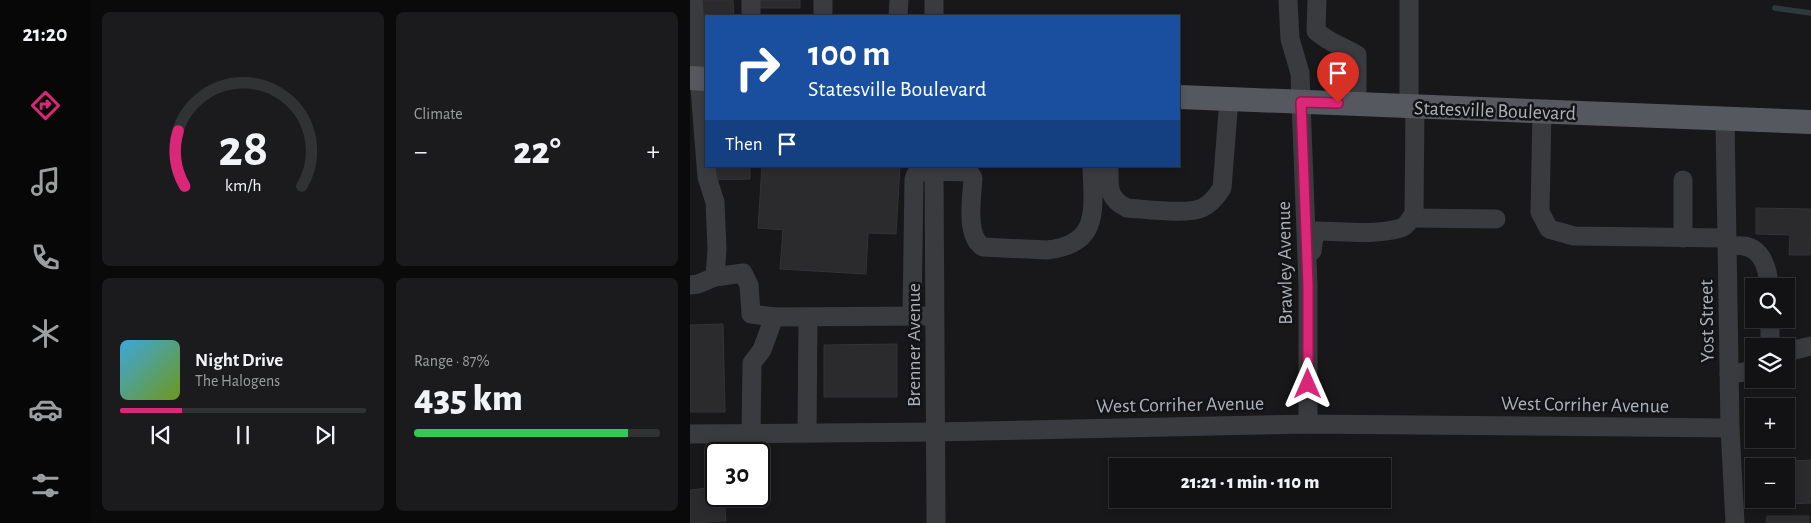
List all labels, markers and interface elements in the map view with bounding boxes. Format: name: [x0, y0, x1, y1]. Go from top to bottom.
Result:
text: 21:20: [22, 23, 68, 45]
icon: right: [725, 35, 790, 100]
text: 100 m: [808, 37, 891, 72]
pin: [1317, 52, 1359, 103]
icon: arrive: [1324, 59, 1352, 87]
text: Statesville Boulevard: [808, 78, 986, 100]
icon: directions: [28, 88, 63, 123]
street label: Statesville Boulevard: [1414, 98, 1576, 124]
text: Climate: [414, 106, 463, 122]
text: 28: [218, 123, 268, 175]
icon: arrive: [773, 130, 801, 158]
text: 22°: [513, 133, 561, 171]
text: Then: [725, 135, 763, 154]
text: −: [414, 138, 427, 166]
text: +: [647, 138, 660, 166]
icon: music: [28, 164, 63, 199]
text: km/h: [225, 177, 261, 195]
street label: Brawley Avenue: [1274, 201, 1296, 325]
icon: phone: [28, 240, 63, 275]
map controls: [1745, 278, 1795, 508]
button: search: [1745, 278, 1795, 328]
street label: Yost Street: [1696, 279, 1718, 363]
street label: Brenner Avenue: [904, 283, 924, 407]
icon: climate: [28, 316, 63, 351]
button: layers: [1745, 338, 1795, 388]
text: Night Drive: [195, 351, 283, 370]
text: Range · 87%: [414, 353, 490, 369]
position arrow: [1281, 357, 1333, 409]
text: The Halogens: [195, 373, 280, 389]
text: 435 km: [414, 380, 523, 418]
icon: car: [28, 392, 63, 427]
street label: West Corriher Avenue: [1096, 394, 1264, 416]
street label: West Corriher Avenue: [1501, 394, 1669, 416]
button: +: [1745, 398, 1795, 448]
icon: previous: [147, 421, 175, 449]
icon: pause: [229, 421, 257, 449]
icon: next: [311, 421, 339, 449]
speed limit sign: 30: [705, 442, 770, 507]
button: −: [1745, 458, 1795, 508]
icon: filters: [28, 468, 63, 503]
text: 21:21 · 1 min · 110 m: [1181, 473, 1319, 492]

